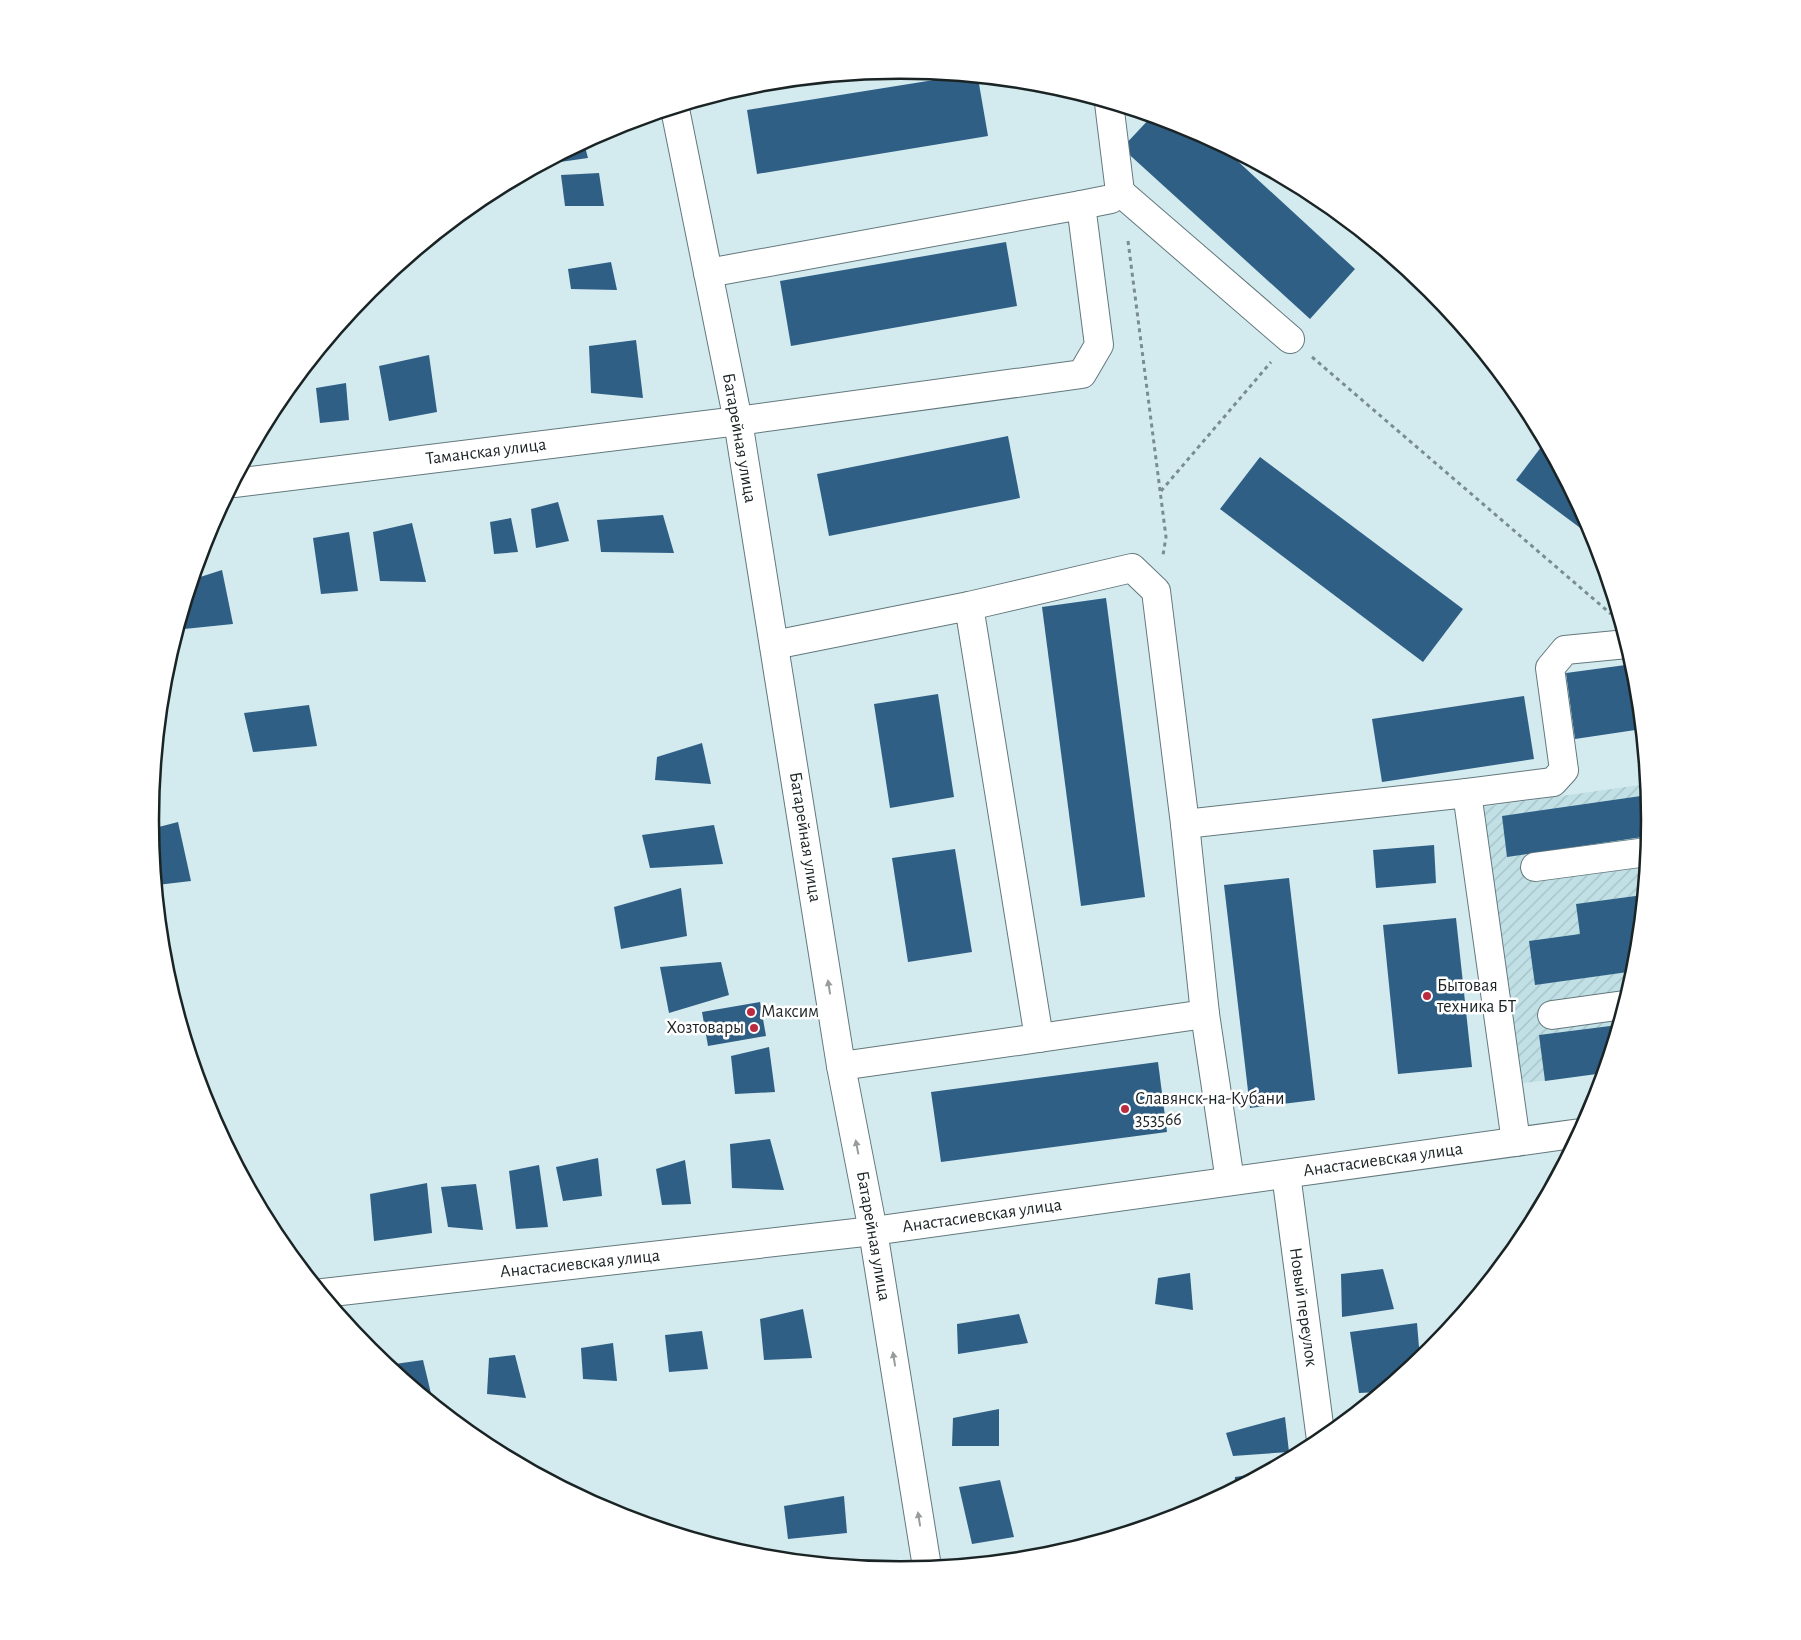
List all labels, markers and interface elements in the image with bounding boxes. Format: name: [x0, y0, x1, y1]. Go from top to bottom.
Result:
street label: Батарейная улица: [719, 372, 759, 504]
street label: Таманская улица: [425, 436, 547, 468]
street label: Батарейная улица: [786, 771, 824, 903]
place label: Бытовая техника БТ: [1436, 977, 1517, 1016]
one-way arrow: [824, 979, 832, 995]
marker: Бытовая техника БТ: [1421, 990, 1433, 1002]
place label: Максим: [761, 1003, 819, 1021]
marker: Максим: [745, 1006, 757, 1018]
place label: Хозтовары: [666, 1019, 744, 1037]
marker: Хозтовары: [748, 1022, 760, 1034]
place label: Славянск-на-Кубани 353566: [1135, 1089, 1284, 1129]
marker: Славянск-на-Кубани 353566: [1119, 1103, 1131, 1115]
one-way arrow: [853, 1139, 861, 1155]
street label: Анастасиевская улица: [1302, 1140, 1464, 1180]
street label: Батарейная улица: [853, 1170, 893, 1302]
street label: Анастасиевская улица: [901, 1196, 1063, 1236]
street label: Новый переулок: [1286, 1246, 1320, 1368]
street label: Анастасиевская улица: [499, 1247, 661, 1281]
one-way arrow: [889, 1350, 897, 1366]
one-way arrow: [915, 1511, 923, 1527]

